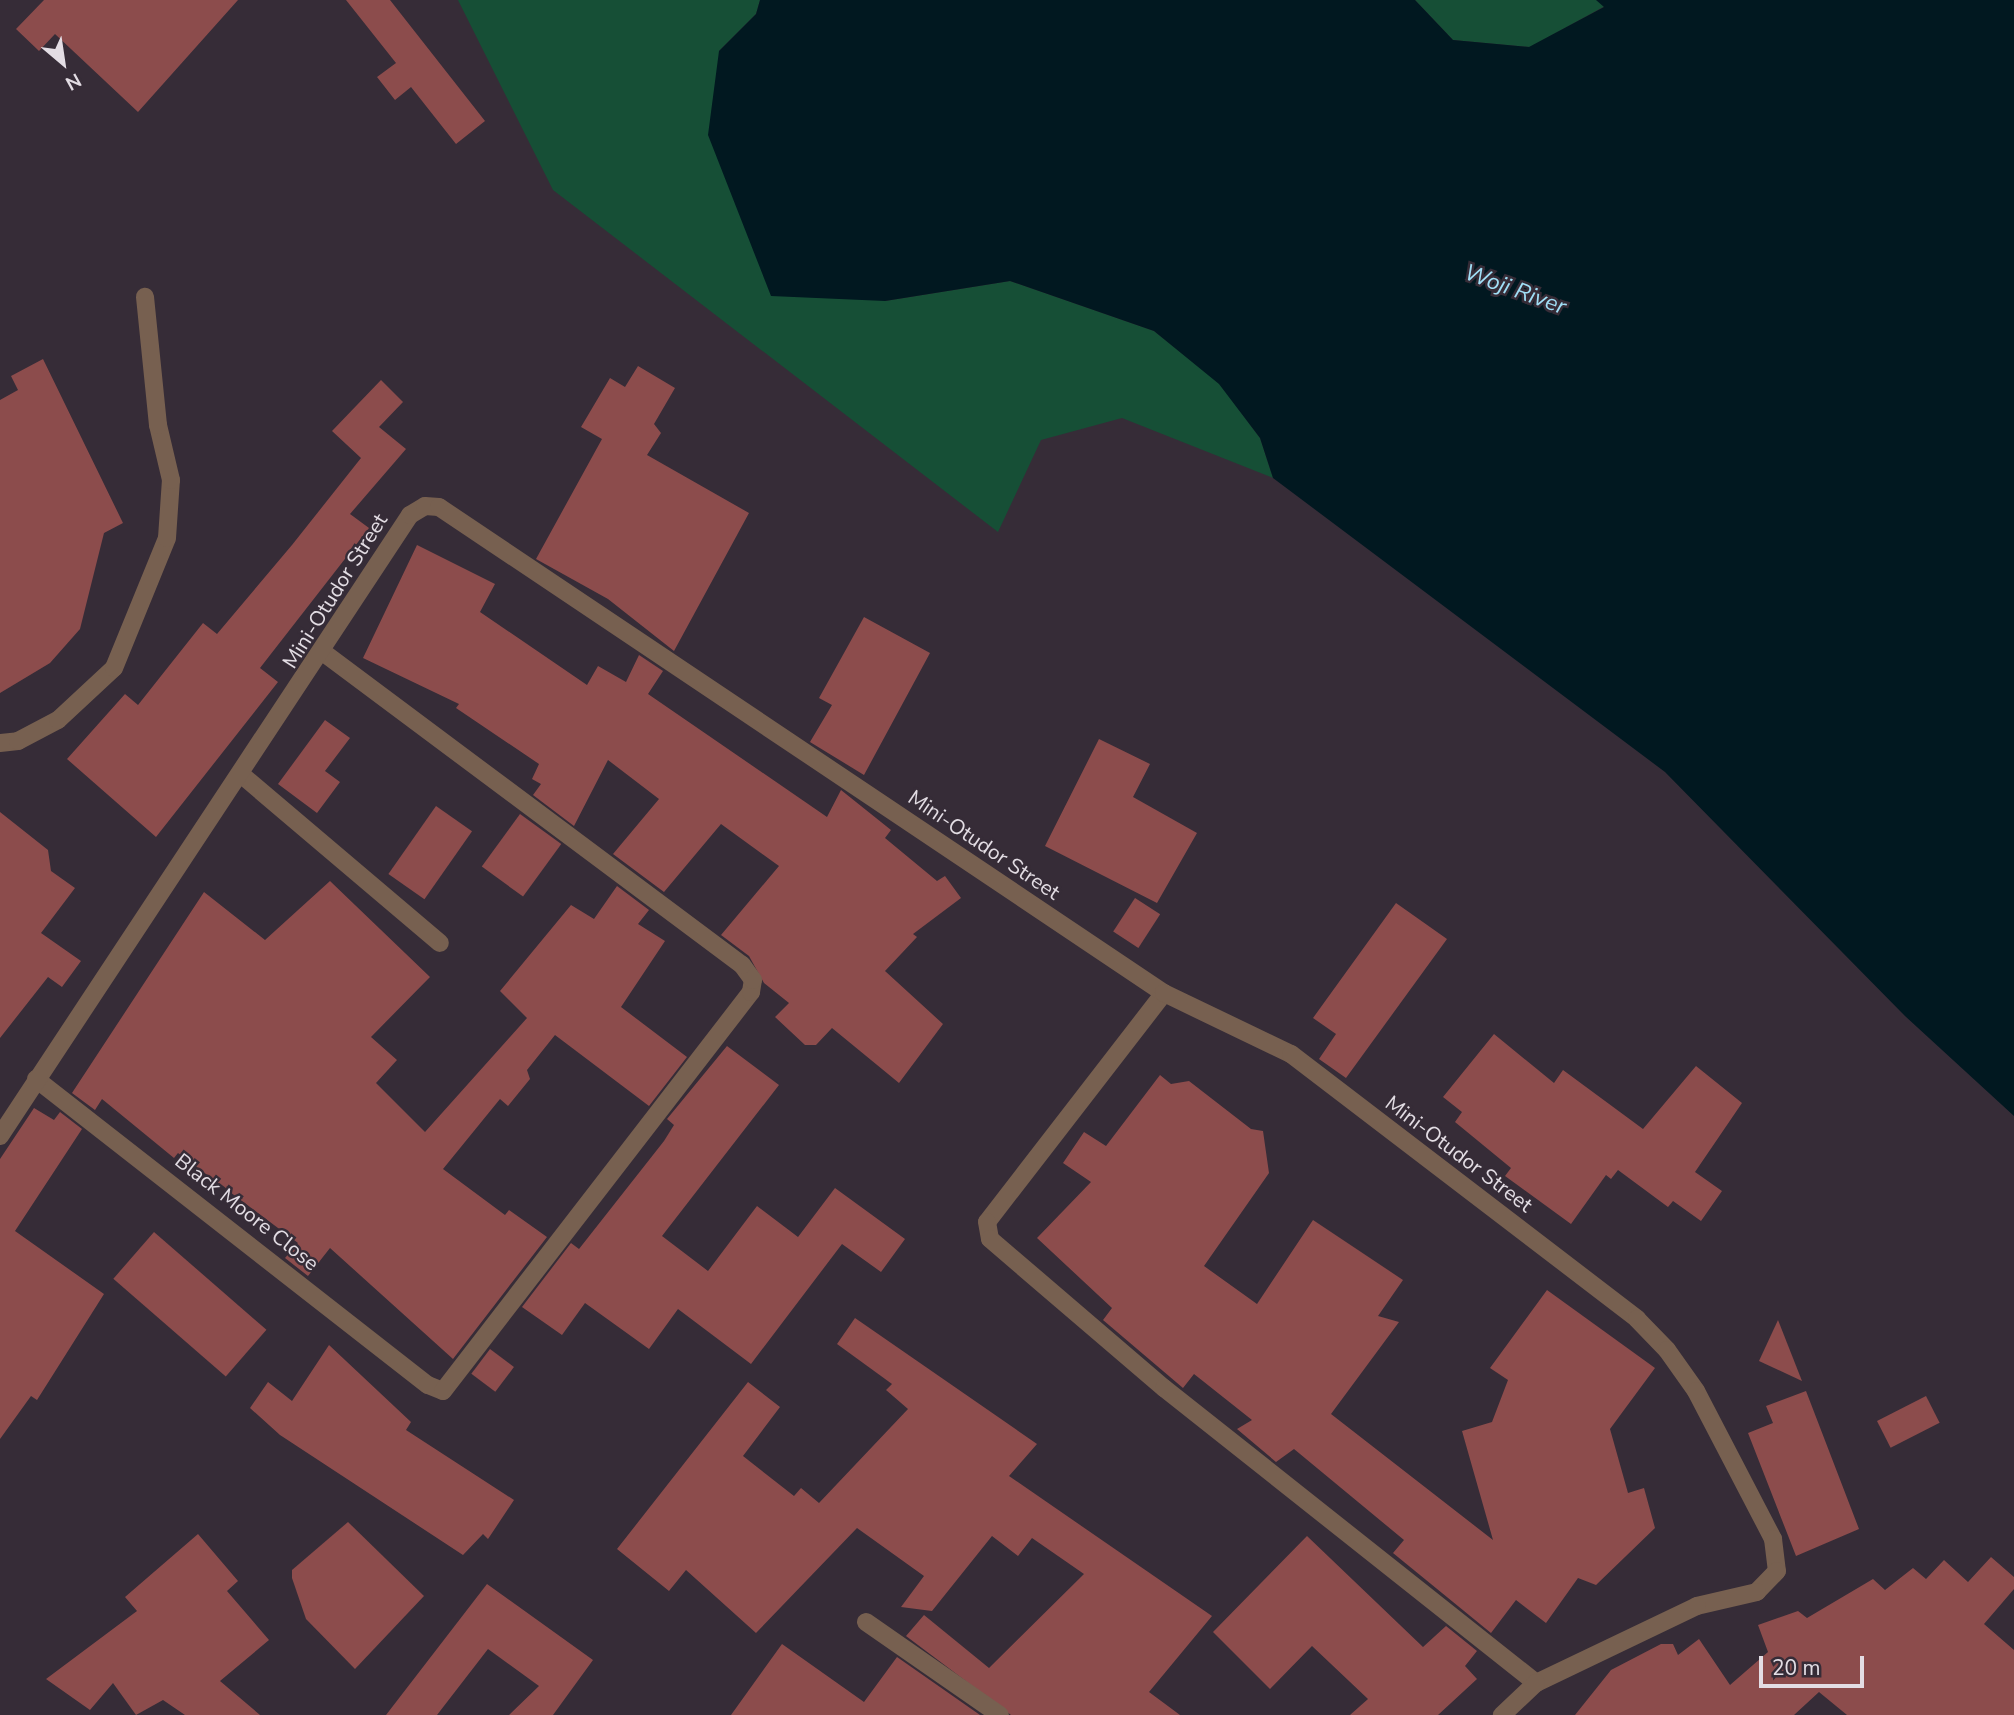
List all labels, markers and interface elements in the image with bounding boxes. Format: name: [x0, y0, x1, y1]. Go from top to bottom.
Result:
north arrow: [28, 28, 98, 98]
text: N: [61, 67, 86, 96]
water label: Woji River: [1460, 259, 1570, 321]
street label: Mini-Otudor Street: [277, 509, 393, 673]
street label: Mini-Otudor Street: [903, 785, 1065, 905]
street label: Mini-Otudor Street: [1380, 1090, 1538, 1218]
street label: Black Moore Close: [170, 1148, 324, 1276]
scale bar: [1762, 1642, 1867, 1686]
text: 20 m: [1772, 1654, 1821, 1682]

